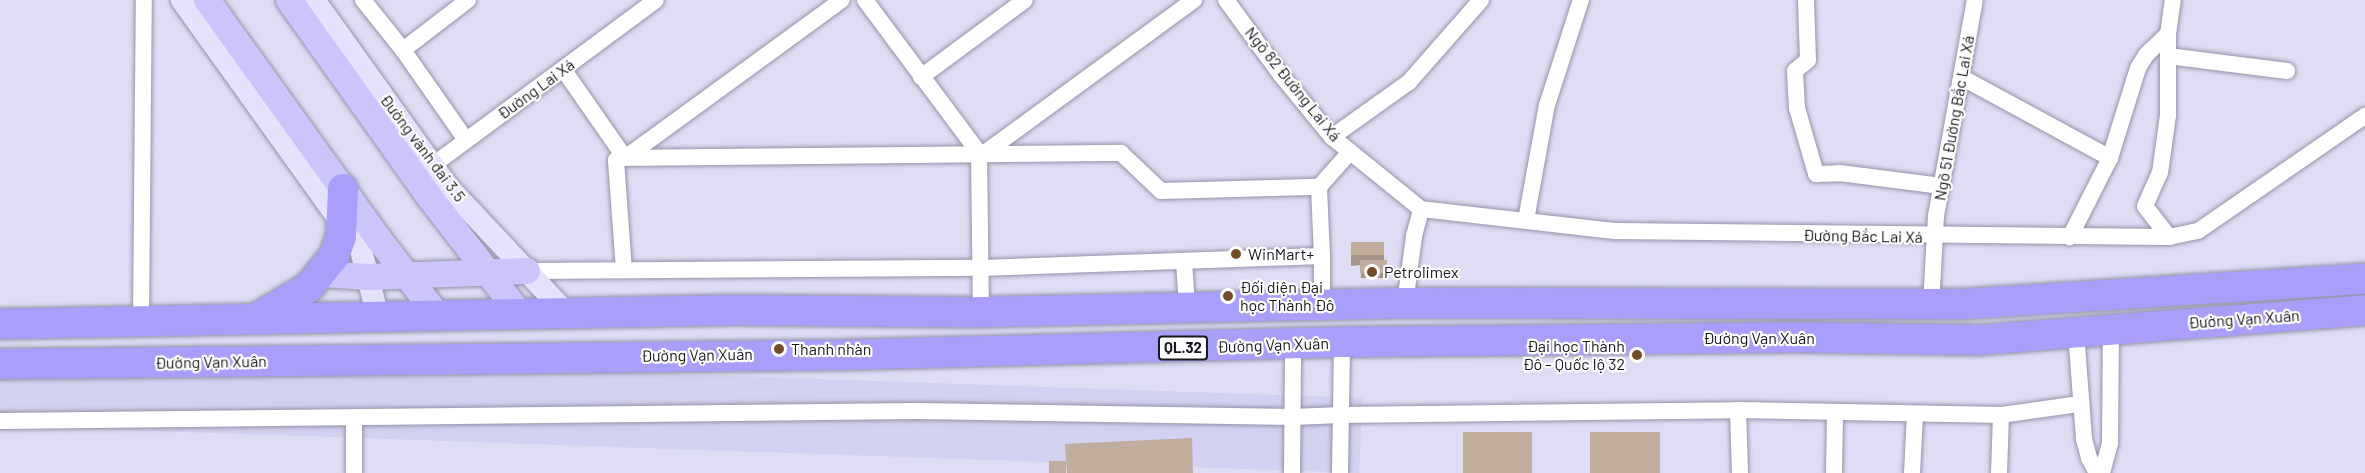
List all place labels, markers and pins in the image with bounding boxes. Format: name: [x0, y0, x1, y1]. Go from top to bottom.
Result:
place label: WinMart+: [1248, 244, 1314, 264]
marker: WinMart+: [1229, 247, 1243, 261]
place label: Petrolimex: [1384, 262, 1459, 282]
marker: Petrolimex: [1365, 265, 1379, 279]
place label: Đối diện Đại học Thành Đô: [1240, 277, 1334, 315]
marker: Đối diện Đại học Thành Đô: [1221, 289, 1235, 303]
place label: Đại học Thành Đô - Quốc lộ 32: [1523, 336, 1625, 374]
place label: Thanh nhàn: [791, 339, 871, 359]
marker: Thanh nhàn: [772, 342, 786, 356]
marker: Đại học Thành Đô - Quốc lộ 32: [1630, 348, 1644, 362]

